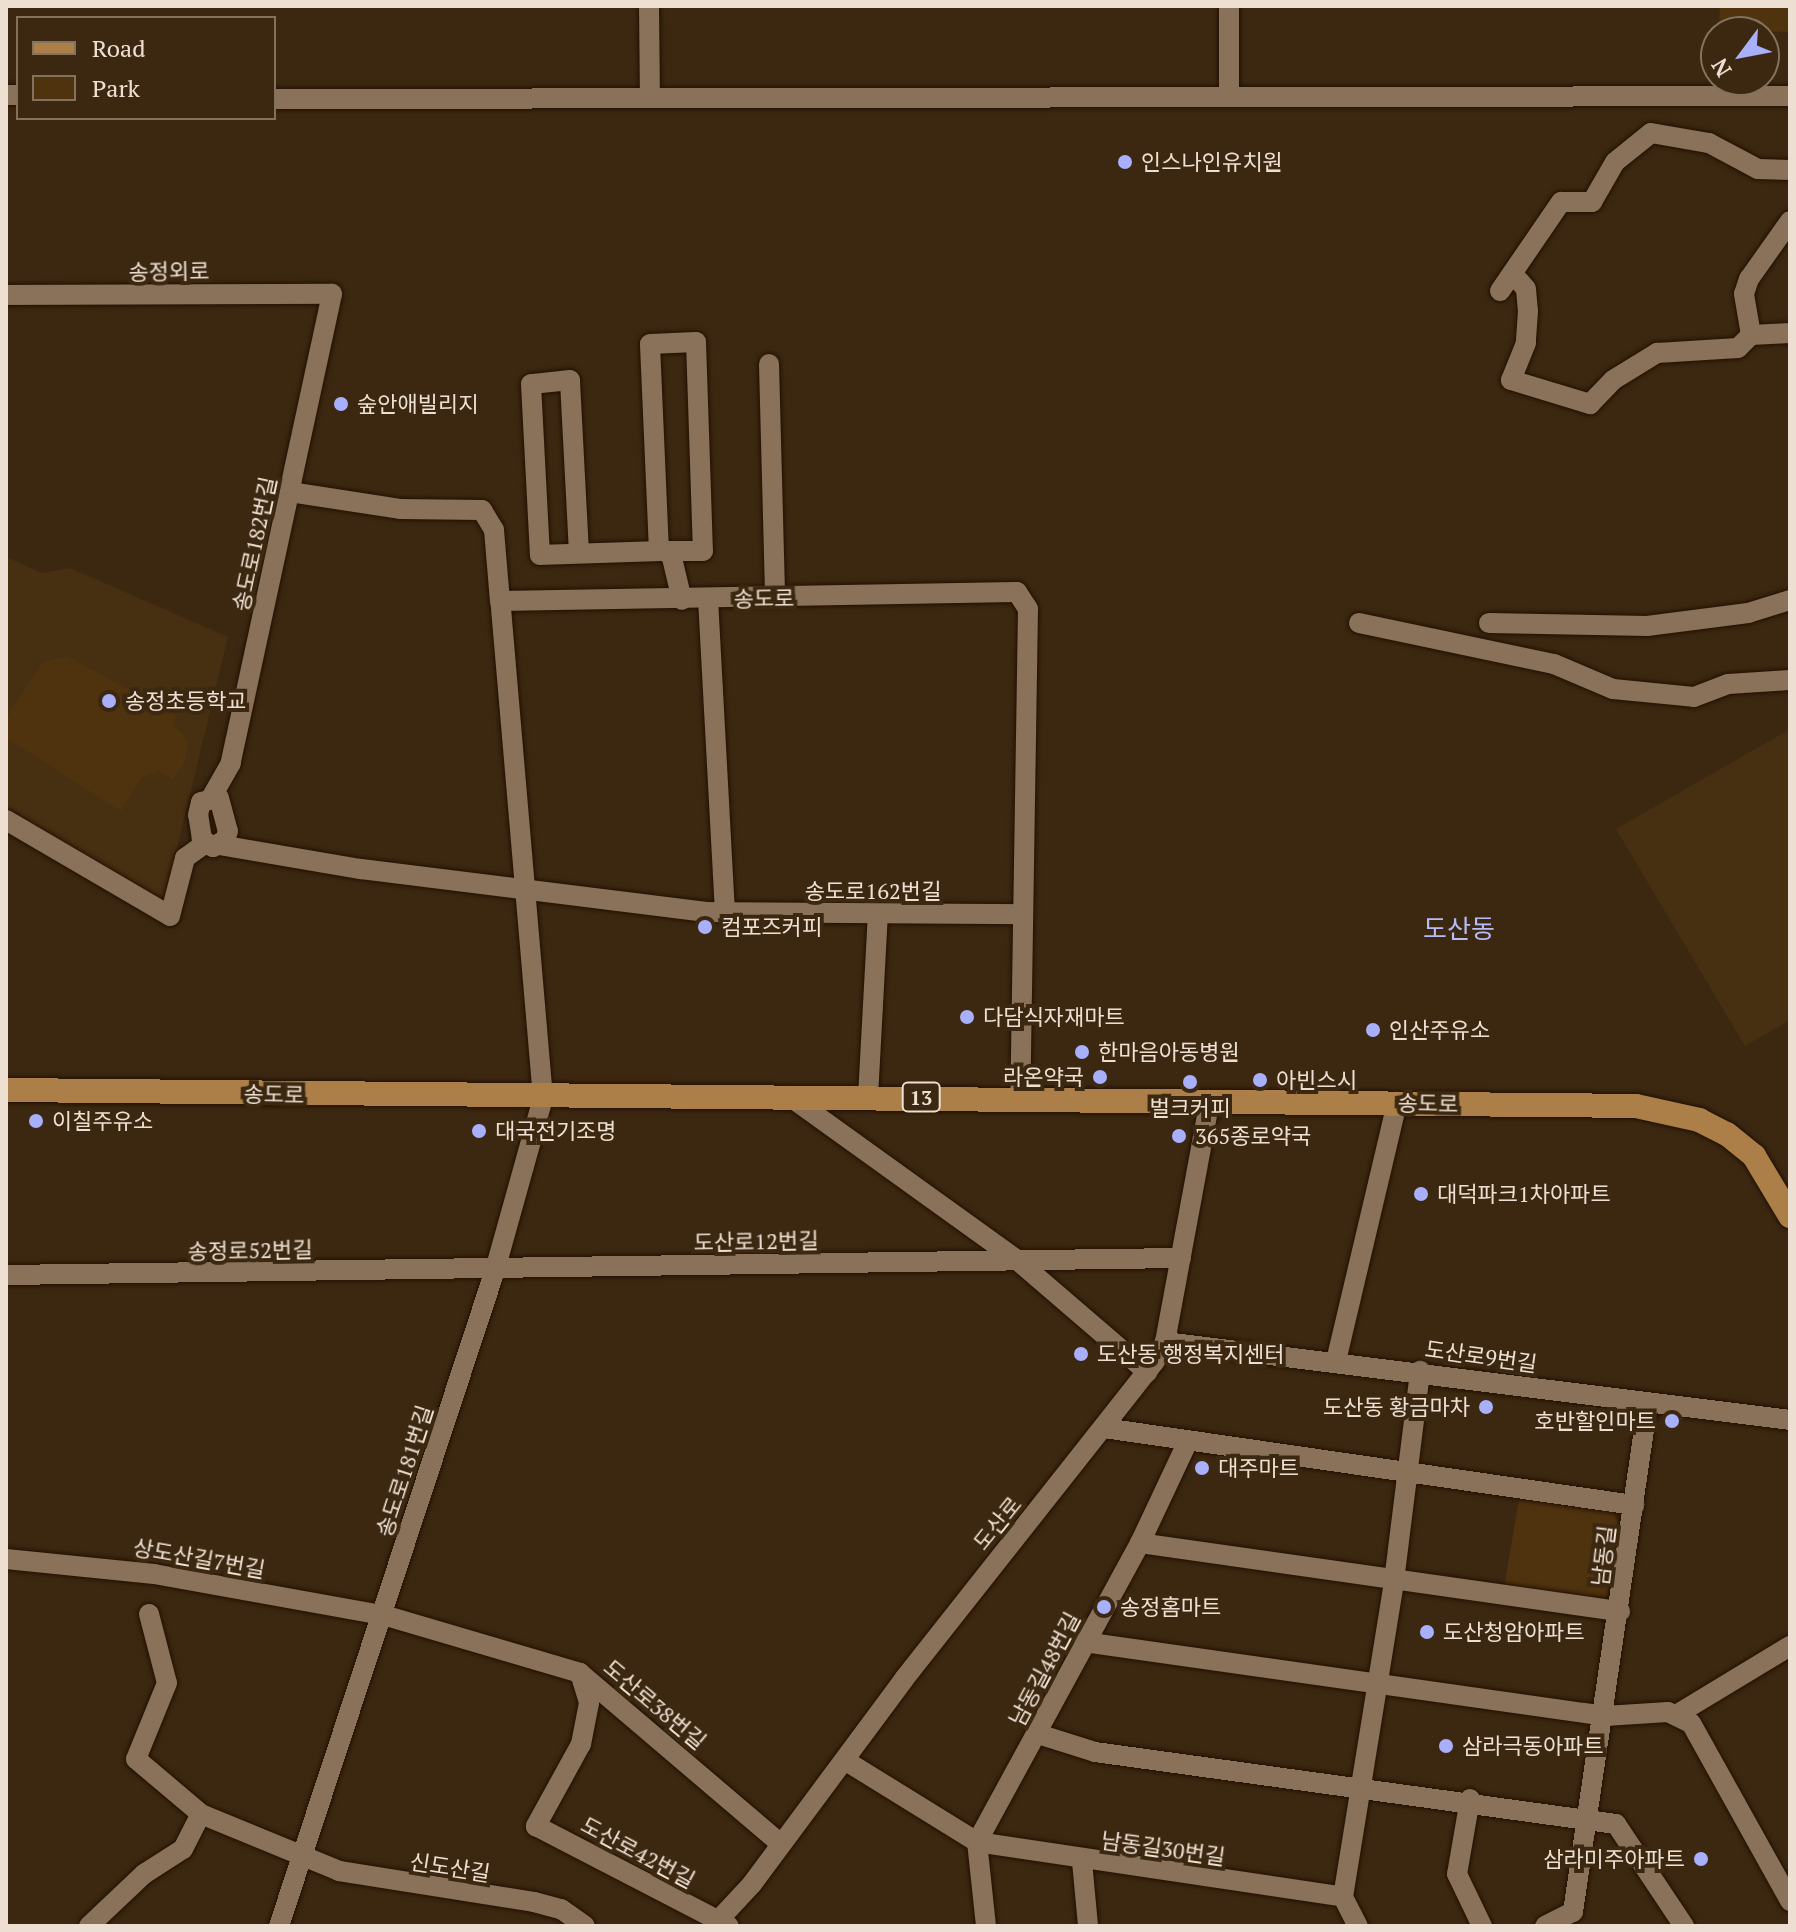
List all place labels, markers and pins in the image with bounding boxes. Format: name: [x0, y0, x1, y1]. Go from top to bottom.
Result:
place label: 인스나인유치원: [1141, 149, 1283, 175]
marker: 인스나인유치원: [1116, 153, 1134, 171]
place label: 숲안애빌리지: [357, 391, 478, 417]
marker: 숲안애빌리지: [332, 395, 350, 413]
place label: 송정초등학교: [125, 688, 246, 714]
marker: 송정초등학교: [100, 692, 118, 710]
place label: 컴포즈커피: [721, 914, 822, 940]
marker: 컴포즈커피: [696, 918, 714, 936]
place label: 다담식자재마트: [983, 1004, 1125, 1030]
marker: 다담식자재마트: [958, 1008, 976, 1026]
place label: 인산주유소: [1389, 1017, 1490, 1043]
marker: 인산주유소: [1364, 1021, 1382, 1039]
place label: 한마음아동병원: [1098, 1039, 1240, 1065]
marker: 한마음아동병원: [1073, 1043, 1091, 1061]
place label: 라온약국: [1003, 1064, 1084, 1090]
place label: 아빈스시: [1276, 1067, 1357, 1093]
marker: 라온약국: [1091, 1068, 1109, 1086]
marker: 아빈스시: [1251, 1071, 1269, 1089]
marker: 벌크커피: [1181, 1073, 1199, 1091]
place label: 벌크커피: [1150, 1095, 1230, 1121]
place label: 이칠주유소: [52, 1108, 153, 1134]
marker: 이칠주유소: [27, 1112, 45, 1130]
place label: 대국전기조명: [495, 1118, 616, 1144]
marker: 대국전기조명: [470, 1122, 488, 1140]
place label: 365종로약국: [1195, 1123, 1311, 1149]
marker: 365종로약국: [1170, 1127, 1188, 1145]
place label: 대덕파크1차아파트: [1437, 1181, 1611, 1207]
marker: 대덕파크1차아파트: [1412, 1185, 1430, 1203]
place label: 도산동 행정복지센터: [1097, 1341, 1285, 1367]
marker: 도산동 행정복지센터: [1072, 1345, 1090, 1363]
place label: 도산동 황금마차: [1323, 1394, 1470, 1420]
marker: 도산동 황금마차: [1477, 1398, 1495, 1416]
place label: 호반할인마트: [1535, 1408, 1656, 1434]
marker: 호반할인마트: [1663, 1412, 1681, 1430]
place label: 대주마트: [1218, 1455, 1299, 1481]
marker: 대주마트: [1193, 1459, 1211, 1477]
place label: 송정홈마트: [1120, 1594, 1221, 1620]
marker: 송정홈마트: [1095, 1598, 1113, 1616]
place label: 도산청암아파트: [1443, 1619, 1585, 1645]
marker: 도산청암아파트: [1418, 1623, 1436, 1641]
place label: 삼라극동아파트: [1462, 1733, 1604, 1759]
marker: 삼라극동아파트: [1437, 1737, 1455, 1755]
place label: 삼라미주아파트: [1543, 1846, 1685, 1872]
marker: 삼라미주아파트: [1692, 1850, 1710, 1868]

